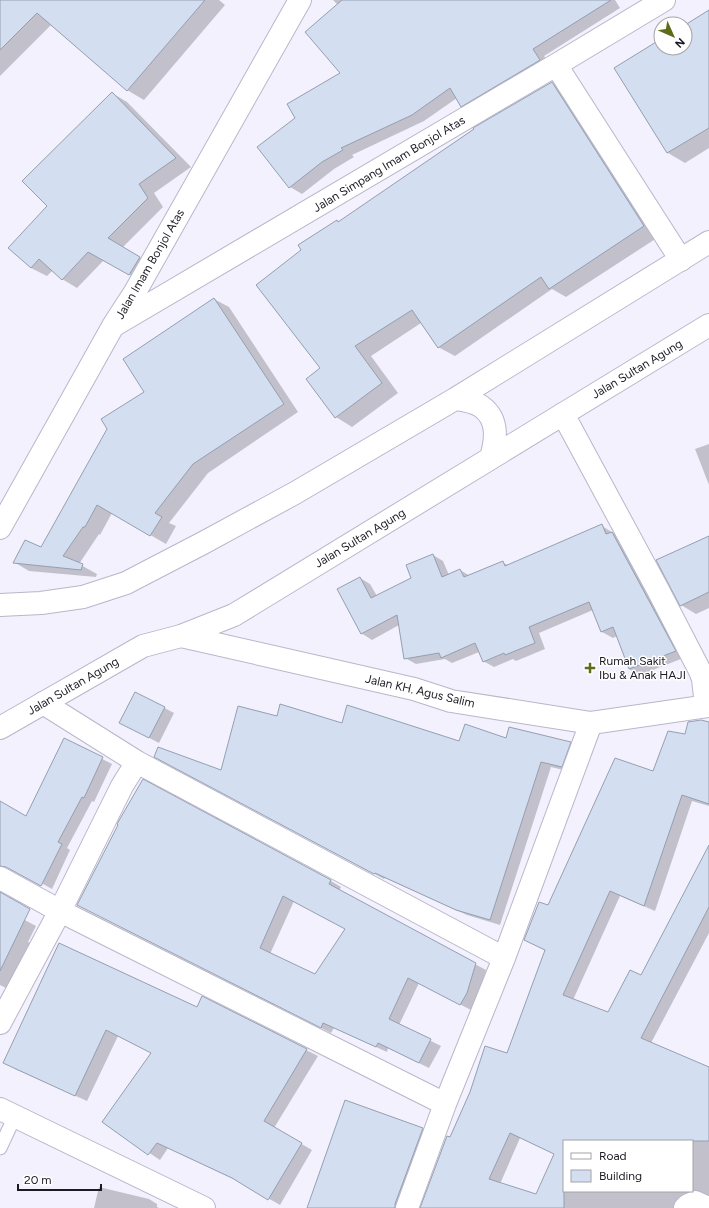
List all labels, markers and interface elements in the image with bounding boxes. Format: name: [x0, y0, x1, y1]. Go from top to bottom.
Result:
north arrow: [653, 16, 693, 56]
text: N: [672, 35, 687, 50]
street label: Jalan Simpang Imam Bonjol Atas: [310, 113, 468, 215]
street label: Jalan Imam Bonjol Atas: [113, 206, 187, 321]
street label: Jalan Sultan Agung: [589, 336, 685, 402]
street label: Jalan Sultan Agung: [312, 505, 408, 571]
street label: Jalan Sultan Agung: [25, 654, 121, 718]
place label: Rumah Sakit Ibu & Anak HAJI: [599, 654, 686, 682]
marker: Rumah Sakit Ibu & Anak HAJI: [584, 662, 596, 674]
street label: Jalan KH. Agus Salim: [364, 672, 476, 710]
legend: [563, 1140, 693, 1192]
text: Road: [599, 1149, 627, 1163]
scale bar: [18, 1166, 101, 1192]
text: Building: [599, 1169, 642, 1183]
text: 20 m: [24, 1173, 52, 1187]

